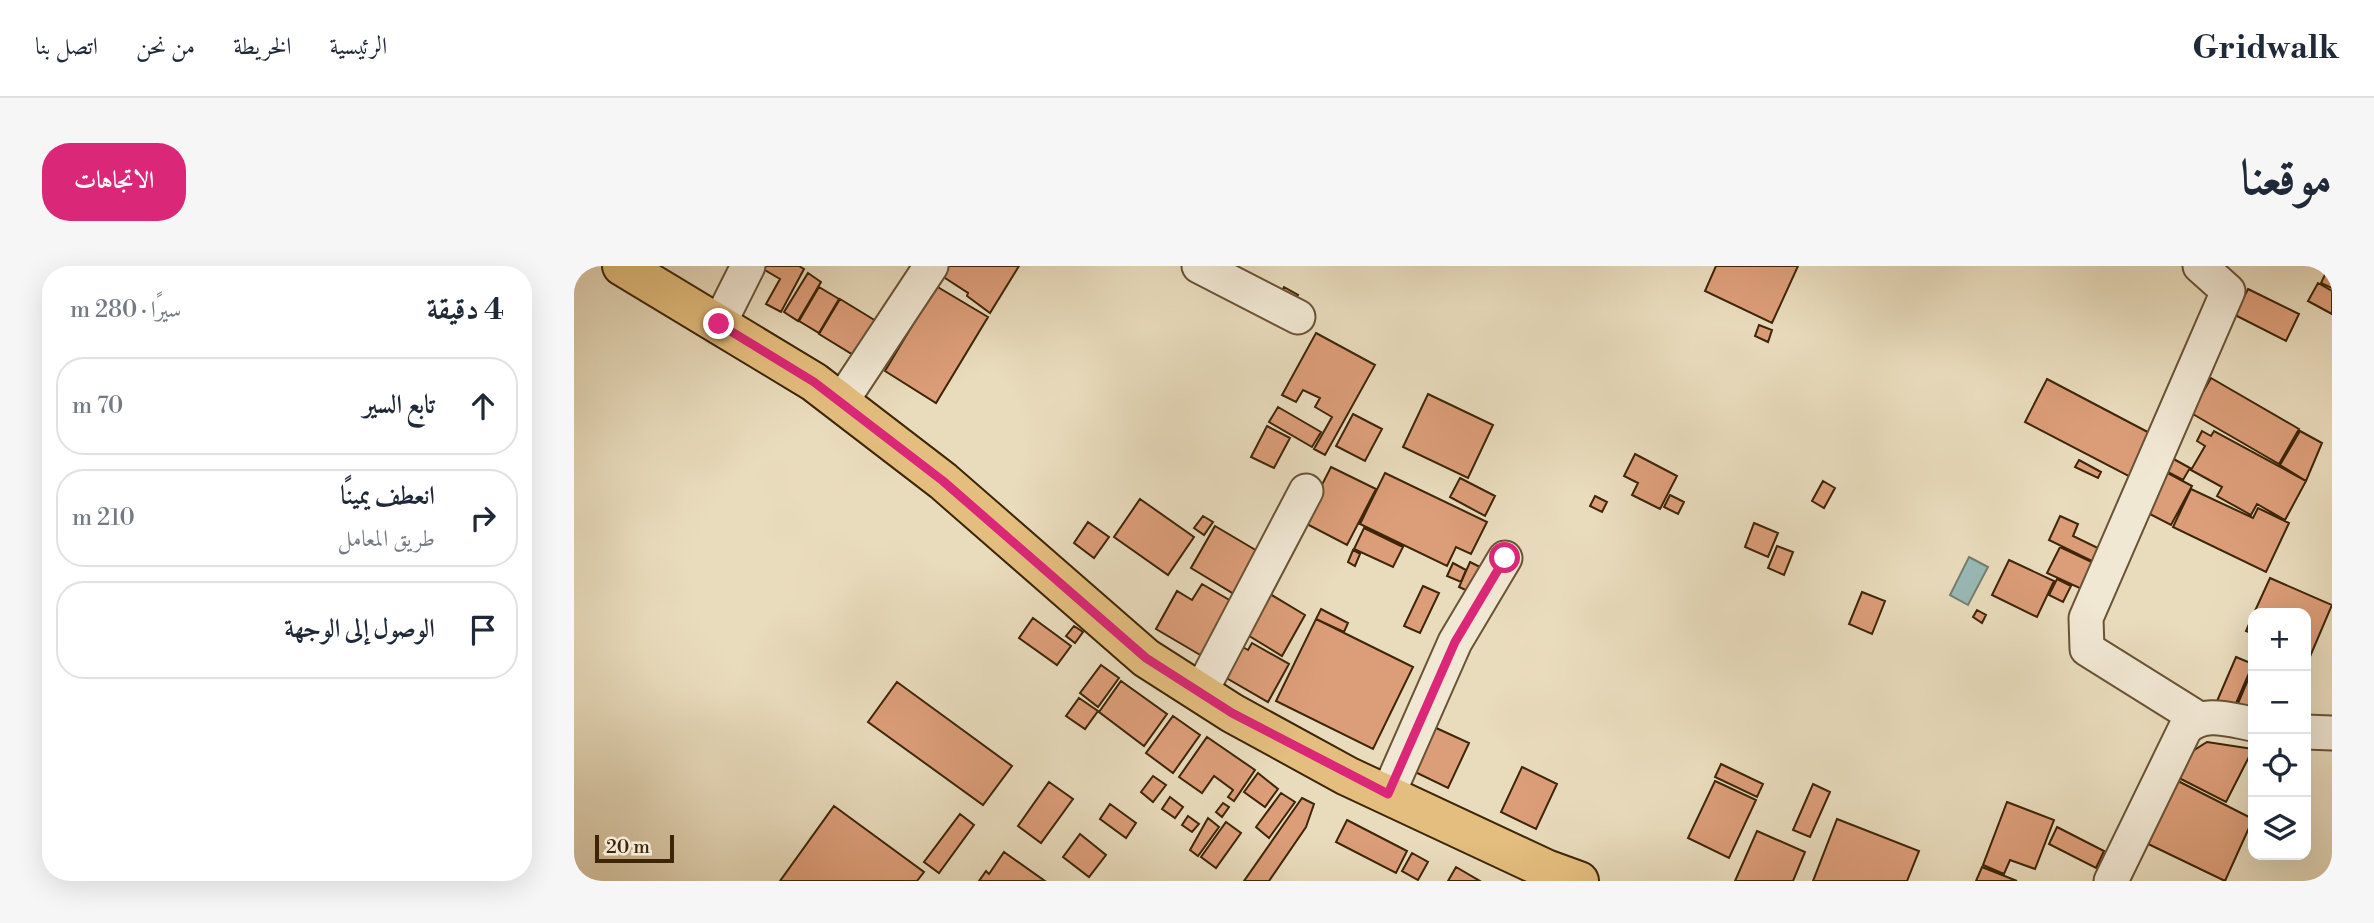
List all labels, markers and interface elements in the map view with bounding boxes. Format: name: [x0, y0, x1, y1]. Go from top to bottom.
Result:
text: Gridwalk: [2192, 28, 2339, 69]
text: اتصل بنا: [35, 32, 98, 62]
text: من نحن: [136, 32, 195, 62]
text: الخريطة: [233, 32, 292, 62]
text: الرئيسية: [330, 32, 387, 62]
button: الاتجاهات: [42, 143, 186, 221]
text: موقعنا: [2240, 149, 2332, 210]
text: 4 دقيقة: [427, 291, 504, 329]
text: سيرًا · 280 m: [70, 296, 181, 324]
route end: [703, 308, 734, 339]
icon: ahead: [464, 387, 502, 425]
text: تابع السير: [363, 389, 435, 421]
text: 70 m: [72, 392, 123, 420]
text: انعطف يمينًا: [340, 480, 435, 512]
icon: right: [464, 499, 502, 537]
text: 210 m: [72, 504, 135, 532]
text: طريق المعامل: [338, 525, 435, 553]
route start: [1489, 542, 1520, 573]
map controls: [2248, 608, 2311, 860]
button: +: [2248, 608, 2311, 671]
icon: arrive: [464, 611, 502, 649]
text: الوصول إلى الوجهة: [284, 613, 435, 645]
button: −: [2248, 671, 2311, 734]
button: locate: [2248, 734, 2311, 797]
button: layers: [2248, 797, 2311, 860]
scale bar: [595, 832, 674, 864]
text: 20 m: [606, 835, 650, 859]

